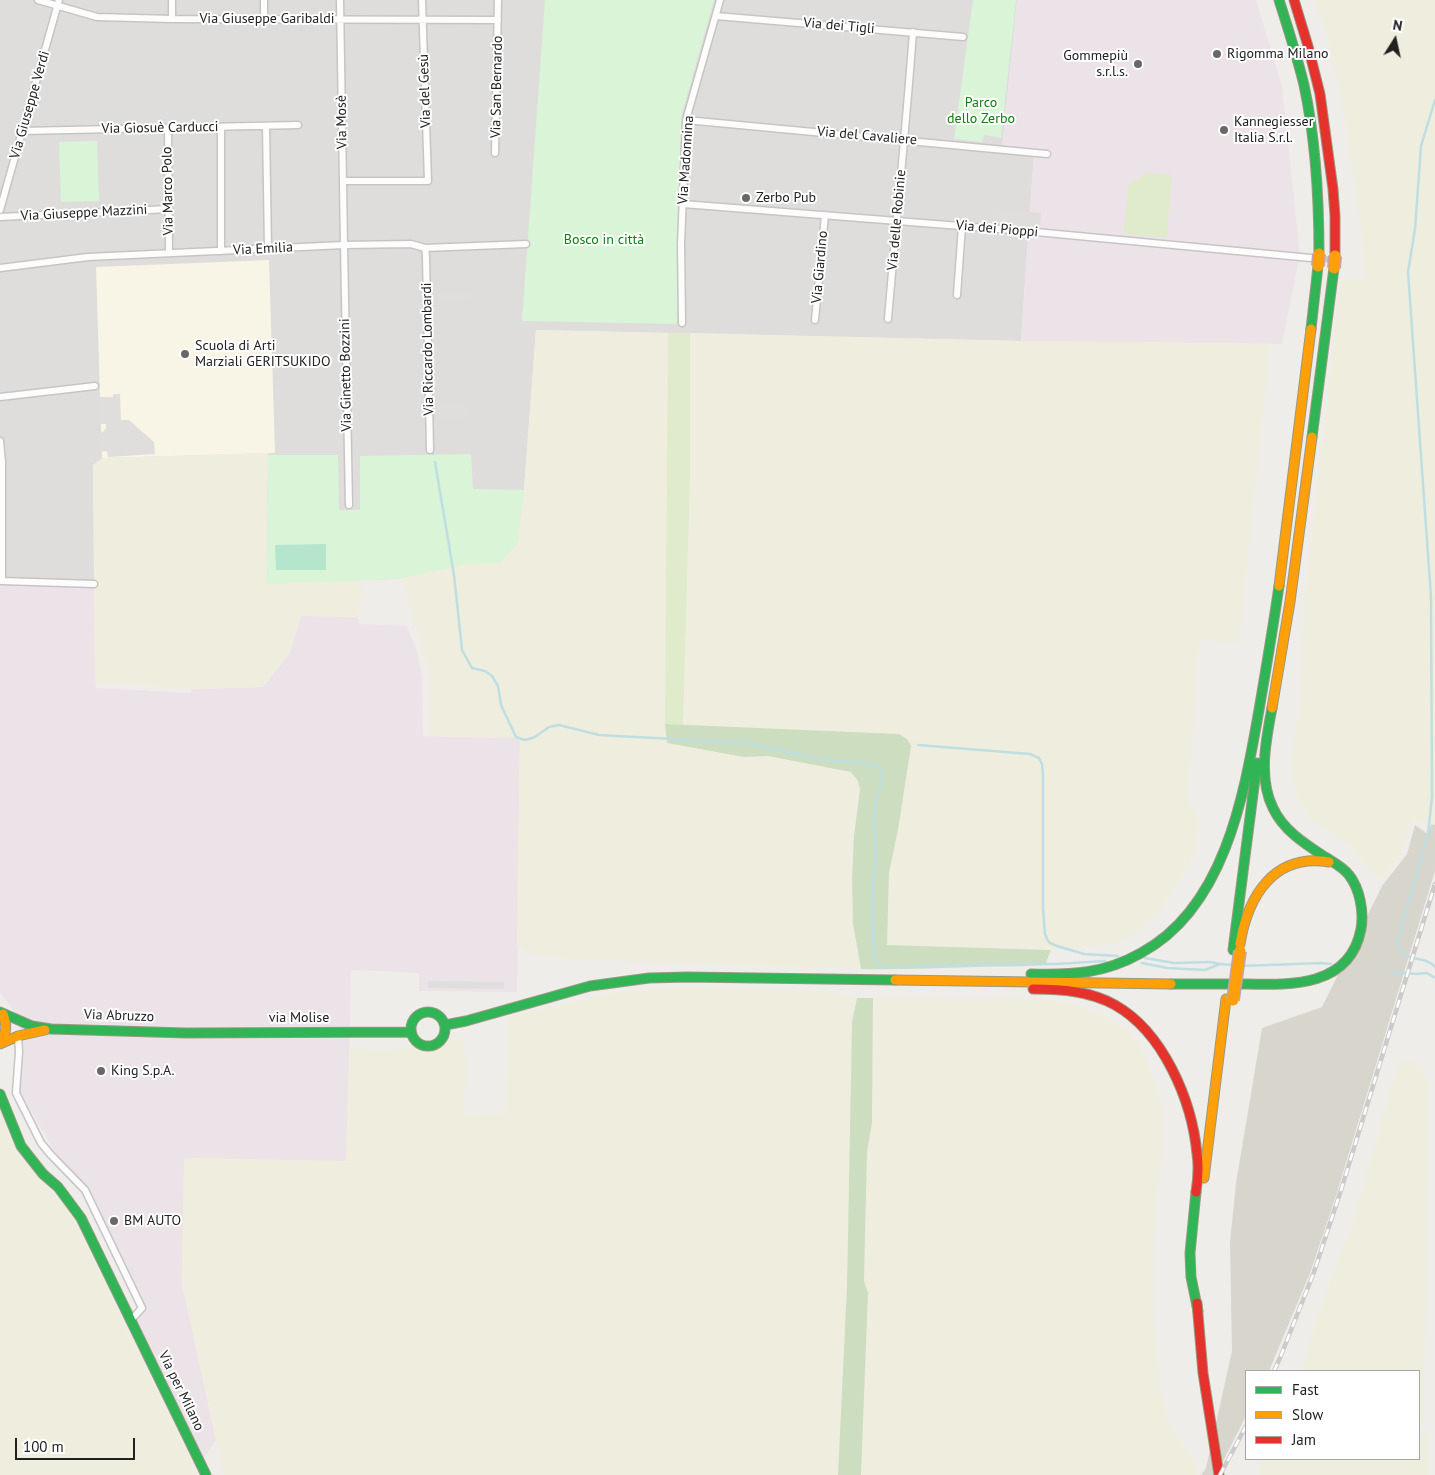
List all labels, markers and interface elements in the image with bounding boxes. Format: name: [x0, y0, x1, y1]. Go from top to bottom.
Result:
street label: Via Giuseppe Garibaldi: [199, 11, 335, 27]
street label: Via dei Tigli: [803, 15, 875, 37]
north arrow: [1370, 15, 1420, 65]
text: N: [1392, 16, 1404, 35]
street label: Via San Bernardo: [488, 36, 506, 138]
place label: Rigomma Milano: [1227, 46, 1329, 62]
place label: Gommepiù s.r.l.s.: [1063, 48, 1128, 80]
marker: Rigomma Milano: [1211, 48, 1223, 60]
street label: Via Giuseppe Verdi: [7, 49, 53, 161]
street label: Via del Gesù: [415, 54, 435, 128]
marker: Gommepiù s.r.l.s.: [1132, 58, 1144, 70]
street label: Via Mosè: [333, 95, 351, 149]
park label: Parco dello Zerbo: [947, 95, 1015, 128]
place label: Kannegiesser Italia S.r.l.: [1234, 114, 1313, 146]
street label: Via Madonnina: [675, 115, 697, 205]
street label: Via Giosuè Carducci: [101, 119, 219, 137]
street label: Via del Cavaliere: [816, 123, 918, 149]
marker: Kannegiesser Italia S.r.l.: [1218, 124, 1230, 136]
street label: Via Marco Polo: [159, 146, 177, 236]
street label: Via delle Robinie: [884, 169, 910, 271]
place label: Zerbo Pub: [756, 190, 816, 206]
marker: Zerbo Pub: [740, 192, 752, 204]
street label: Via Giuseppe Mazzini: [20, 201, 148, 225]
street label: Via dei Pioppi: [955, 217, 1039, 241]
street label: Via Giardino: [808, 230, 832, 304]
park label: Bosco in città: [564, 232, 644, 248]
street label: Via Emilia: [233, 239, 293, 259]
street label: Via Riccardo Lombardi: [418, 282, 438, 416]
street label: Via Ginetto Bozzini: [337, 318, 355, 432]
place label: Scuola di Arti Marziali GERITSUKIDO: [195, 338, 330, 371]
marker: Scuola di Arti Marziali GERITSUKIDO: [179, 348, 191, 360]
street label: Via Abruzzo: [84, 1006, 154, 1026]
street label: via Molise: [269, 1010, 329, 1026]
place label: King S.p.A.: [111, 1063, 175, 1079]
marker: King S.p.A.: [95, 1065, 107, 1077]
place label: BM AUTO: [124, 1213, 181, 1229]
marker: BM AUTO: [108, 1215, 120, 1227]
street label: Via per Milano: [154, 1348, 208, 1434]
legend: [1245, 1370, 1420, 1460]
text: Fast: [1292, 1380, 1319, 1399]
text: Slow: [1292, 1405, 1323, 1424]
scale bar: [18, 1428, 138, 1460]
text: Jam: [1292, 1430, 1316, 1449]
text: 100 m: [23, 1437, 64, 1456]

